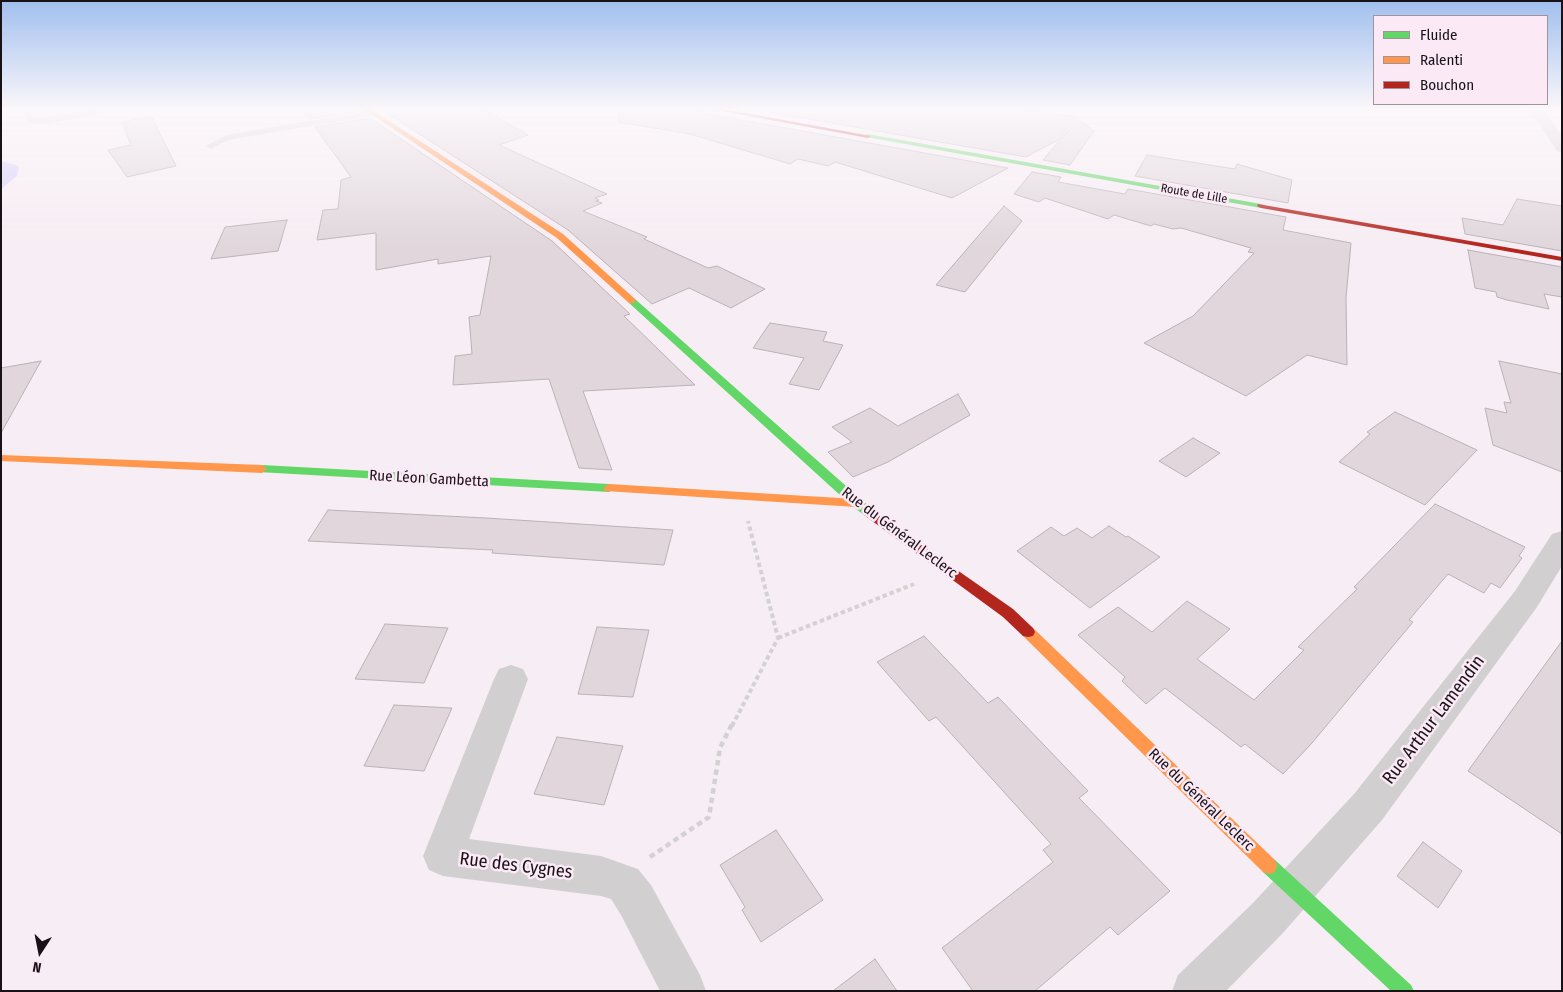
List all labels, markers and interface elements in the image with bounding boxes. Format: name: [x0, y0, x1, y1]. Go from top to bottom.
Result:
legend: [1373, 15, 1548, 105]
text: Fluide: [1420, 26, 1457, 44]
text: Ralenti: [1420, 51, 1463, 69]
text: Bouchon: [1420, 76, 1474, 94]
street label: Route de Lille: [1160, 181, 1228, 207]
street label: Rue Léon Gambetta: [369, 467, 489, 491]
street label: Rue du Général Leclerc: [838, 484, 960, 582]
street label: Rue Arthur Lamendin: [1378, 651, 1490, 789]
street label: Rue du Général Leclerc: [1144, 745, 1258, 855]
street label: Rue des Cygnes: [458, 848, 574, 884]
north arrow: [15, 927, 65, 977]
text: N: [31, 958, 43, 976]

